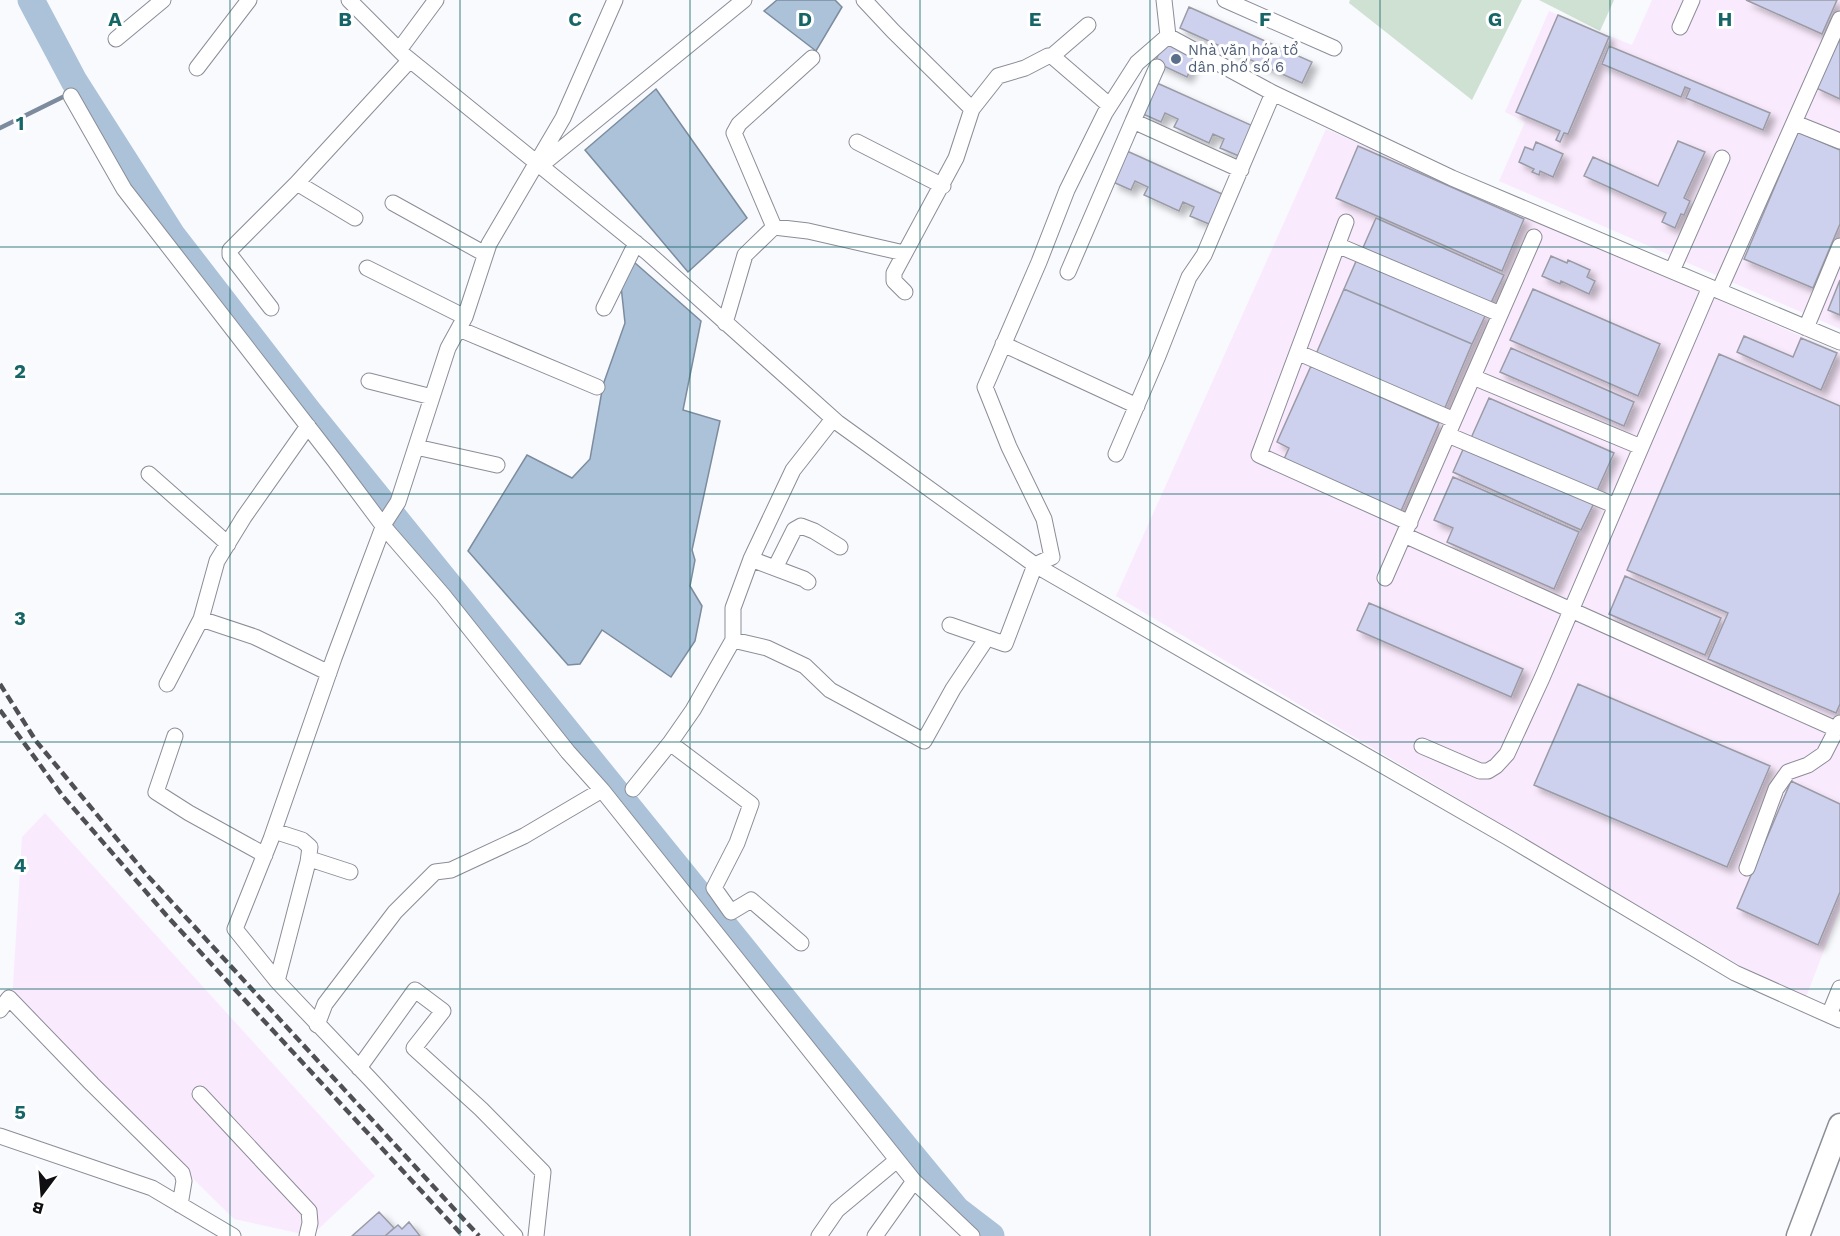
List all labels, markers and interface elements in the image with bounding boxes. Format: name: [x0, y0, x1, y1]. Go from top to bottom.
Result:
text: A: [108, 7, 122, 31]
text: B: [338, 7, 352, 31]
text: C: [568, 7, 582, 31]
text: D: [798, 7, 812, 31]
text: E: [1029, 7, 1041, 31]
text: F: [1259, 7, 1271, 31]
text: G: [1488, 7, 1502, 31]
text: H: [1718, 7, 1732, 31]
place label: Nhà văn hóa tổ dân phố số 6: [1188, 41, 1298, 76]
marker: Nhà văn hóa tổ dân phố số 6: [1169, 52, 1183, 66]
text: 1: [16, 111, 24, 135]
text: 2: [14, 359, 26, 383]
text: 3: [14, 606, 26, 630]
text: 4: [14, 853, 27, 877]
text: 5: [14, 1100, 26, 1124]
north arrow: [12, 1164, 72, 1224]
text: B: [30, 1197, 46, 1219]

